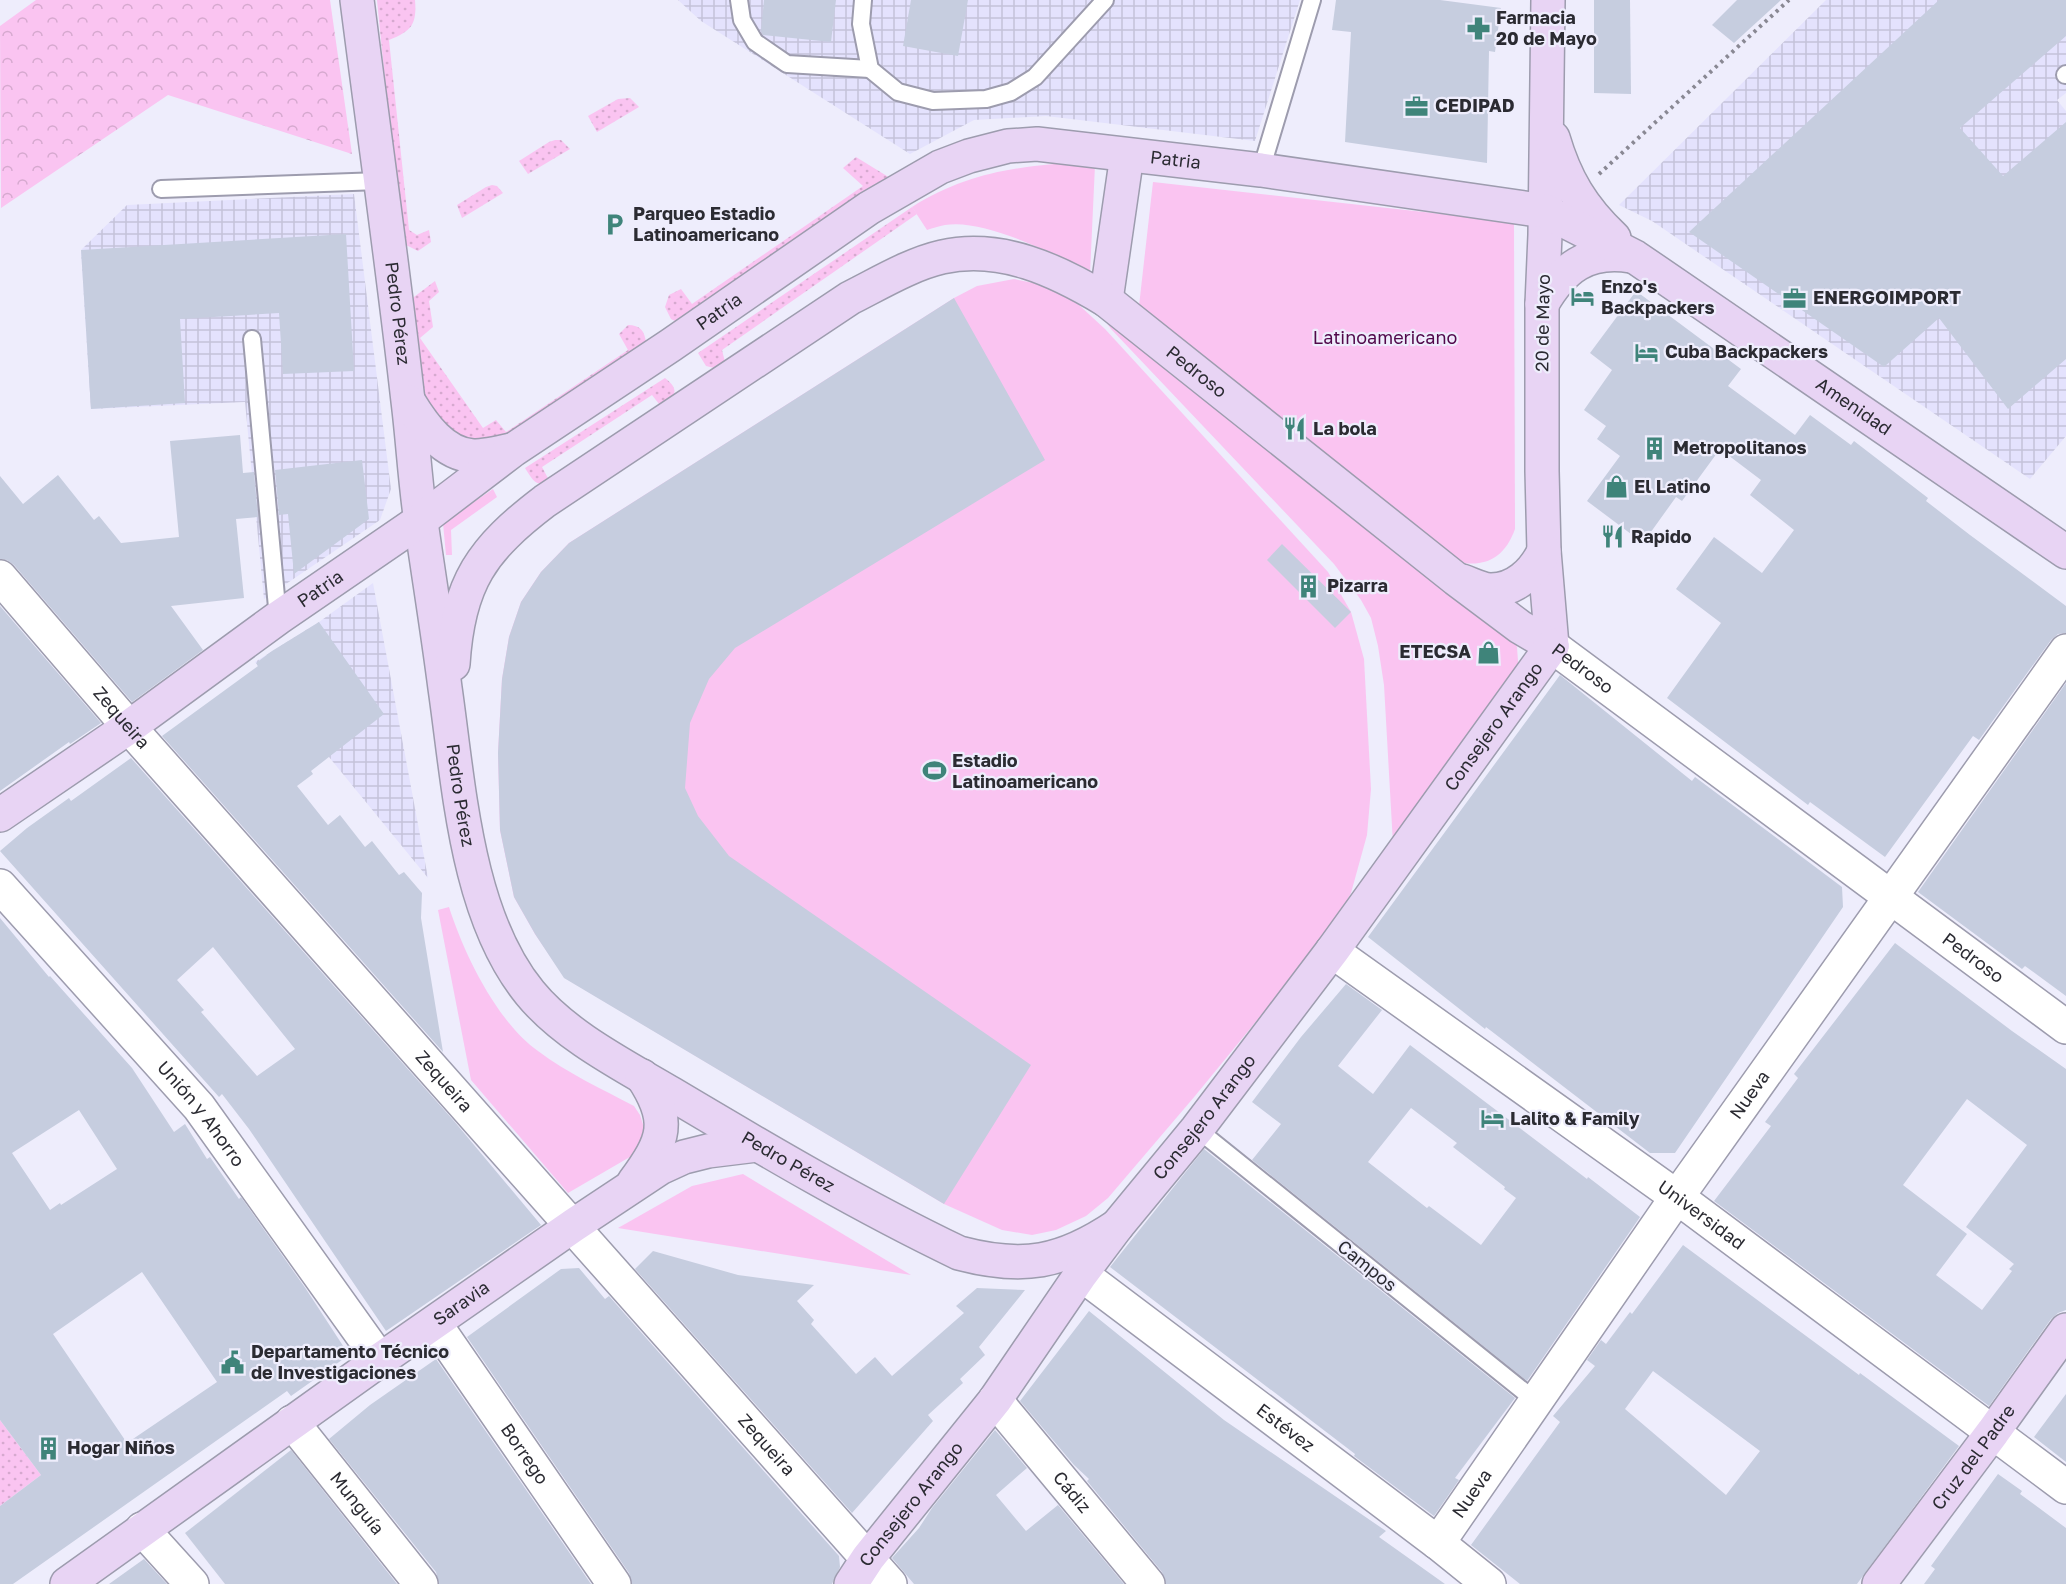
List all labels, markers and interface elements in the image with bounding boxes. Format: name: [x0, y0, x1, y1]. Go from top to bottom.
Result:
place label: Farmacia 20 de Mayo: [1496, 6, 1597, 49]
pharmacy icon: Farmacia 20 de Mayo: [1465, 15, 1491, 41]
office icon: CEDIPAD: [1404, 93, 1430, 119]
place label: CEDIPAD: [1435, 94, 1515, 116]
street label: Patria: [1149, 145, 1202, 173]
place label: Parqueo Estadio Latinoamericano: [633, 202, 779, 245]
parking icon: Parqueo Estadio Latinoamericano: [602, 211, 628, 237]
street label: Pedro Pérez: [381, 260, 416, 366]
street label: 20 de Mayo: [1530, 274, 1554, 372]
place label: Enzo's Backpackers: [1601, 275, 1715, 318]
hotel icon: Enzo's Backpackers: [1570, 284, 1596, 310]
office icon: ENERGOIMPORT: [1782, 285, 1808, 311]
place label: ENERGOIMPORT: [1813, 286, 1961, 308]
street label: Patria: [691, 287, 746, 334]
park label: Latinoamericano: [1313, 326, 1457, 348]
hotel icon: Cuba Backpackers: [1634, 339, 1660, 365]
street label: Pedroso: [1162, 340, 1232, 402]
place label: Cuba Backpackers: [1665, 340, 1828, 362]
street label: Amenidad: [1812, 372, 1896, 439]
restaurant icon: La bola: [1282, 416, 1308, 442]
place label: La bola: [1313, 417, 1377, 439]
building icon: Metropolitanos: [1642, 435, 1668, 461]
place label: Metropolitanos: [1673, 436, 1807, 458]
shop icon: El Latino: [1603, 474, 1629, 500]
place label: El Latino: [1634, 475, 1711, 497]
restaurant icon: Rapido: [1600, 524, 1626, 550]
place label: Rapido: [1631, 525, 1692, 547]
street label: Patria: [292, 565, 347, 612]
building icon: Pizarra: [1296, 573, 1322, 599]
place label: Pizarra: [1327, 574, 1388, 596]
street label: Pedroso: [1548, 638, 1618, 698]
shop icon: ETECSA: [1476, 639, 1502, 665]
place label: ETECSA: [1399, 640, 1471, 662]
street label: Consejero Arango: [1439, 657, 1547, 795]
street label: Zequeira: [89, 682, 155, 753]
street label: Pedro Pérez: [442, 742, 480, 849]
place label: Estadio Latinoamericano: [952, 749, 1098, 792]
sports icon: Estadio Latinoamericano: [921, 758, 947, 784]
street label: Pedroso: [1938, 927, 2009, 987]
street label: Zequeira: [411, 1045, 478, 1116]
street label: Consejero Arango: [1148, 1049, 1260, 1184]
street label: Unión y Ahorro: [153, 1056, 250, 1171]
street label: Nueva: [1724, 1066, 1774, 1123]
hotel icon: Lalito & Family: [1479, 1106, 1505, 1132]
place label: Lalito & Family: [1510, 1107, 1640, 1129]
street label: Pedro Pérez: [738, 1126, 839, 1196]
street label: Universidad: [1654, 1175, 1750, 1254]
street label: Campos: [1334, 1235, 1402, 1296]
street label: Saravia: [428, 1275, 493, 1330]
place label: Departamento Técnico de Investigaciones: [251, 1340, 449, 1383]
public building icon: Departamento Técnico de Investigaciones: [220, 1349, 246, 1375]
street label: Estévez: [1253, 1398, 1320, 1456]
street label: Cruz del Padre: [1926, 1400, 2019, 1514]
street label: Zequeira: [734, 1409, 800, 1480]
street label: Borrego: [497, 1419, 554, 1488]
building icon: Hogar Niños: [36, 1435, 62, 1461]
place label: Hogar Niños: [67, 1436, 175, 1458]
street label: Consejero Arango: [854, 1437, 967, 1570]
street label: Nueva: [1447, 1464, 1496, 1522]
street label: Cádiz: [1049, 1466, 1096, 1517]
street label: Munguía: [326, 1467, 389, 1539]

